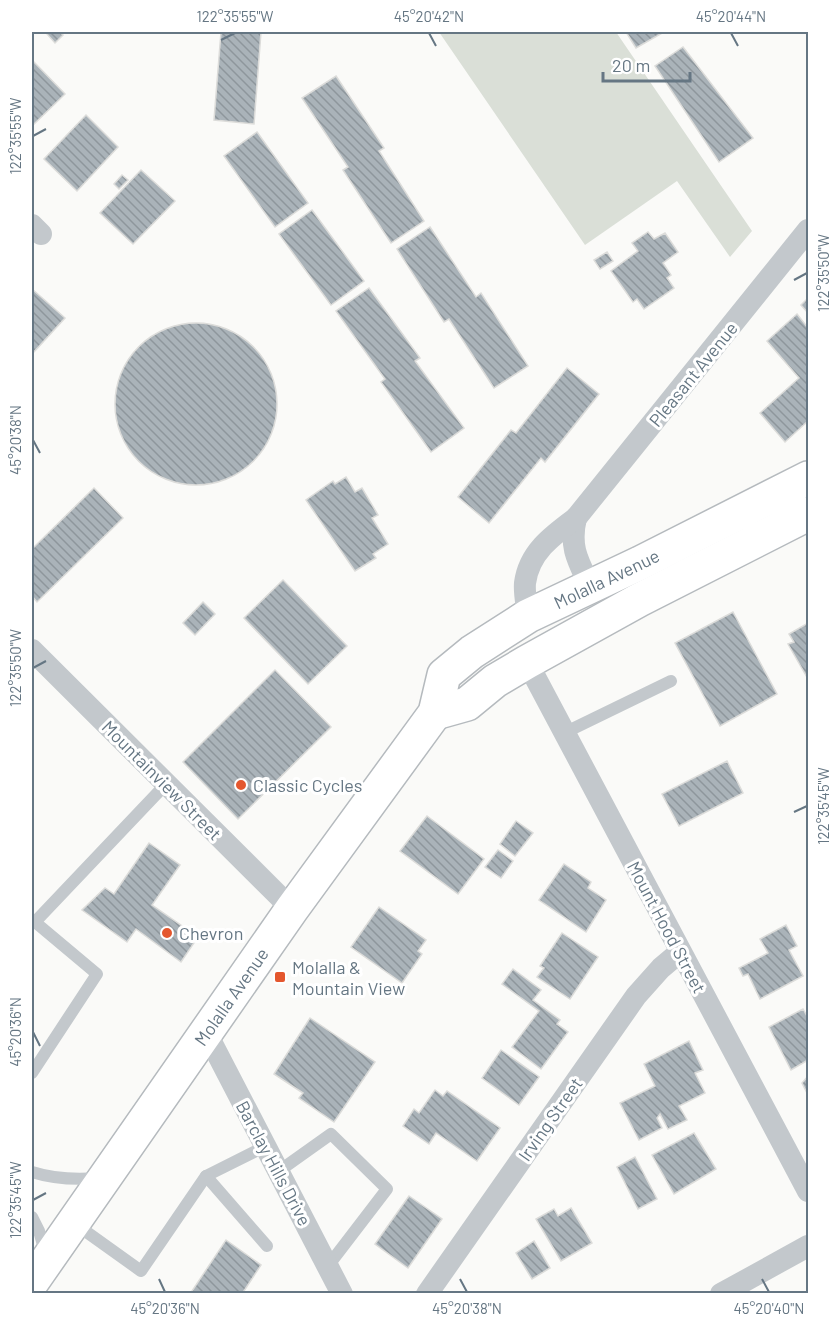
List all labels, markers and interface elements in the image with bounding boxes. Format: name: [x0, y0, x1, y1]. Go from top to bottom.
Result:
text: 122°35'55"W: [197, 7, 274, 25]
text: 45°20'42"N: [394, 7, 464, 25]
text: 45°20'44"N: [696, 7, 766, 25]
scale bar: [603, 45, 690, 83]
text: 20 m: [612, 54, 650, 76]
text: 122°35'55"W: [6, 98, 24, 175]
text: 122°35'50"W: [814, 234, 832, 312]
street label: Pleasant Avenue: [644, 317, 742, 431]
text: 45°20'38"N: [6, 405, 24, 475]
street label: Molalla Avenue: [550, 544, 663, 613]
text: 122°35'50"W: [6, 629, 24, 707]
street label: Mountainview Street: [98, 716, 226, 844]
text: 122°35'45"W: [814, 767, 832, 845]
place label: Classic Cycles: [253, 774, 362, 796]
marker: Classic Cycles: [234, 778, 248, 792]
street label: Mount Hood Street: [623, 857, 711, 997]
place label: Chevron: [179, 922, 243, 944]
marker: Chevron: [160, 926, 174, 940]
street label: Molalla Avenue: [189, 943, 273, 1050]
place label: Molalla & Mountain View: [292, 956, 405, 999]
marker: Molalla & Mountain View: [273, 970, 287, 984]
text: 45°20'36"N: [6, 997, 24, 1067]
street label: Irving Street: [513, 1073, 587, 1165]
street label: Barclay Hills Drive: [232, 1097, 316, 1229]
text: 122°35'45"W: [6, 1161, 24, 1239]
text: 45°20'36"N: [130, 1299, 200, 1317]
text: 45°20'38"N: [432, 1299, 502, 1317]
text: 45°20'40"N: [734, 1299, 804, 1317]

